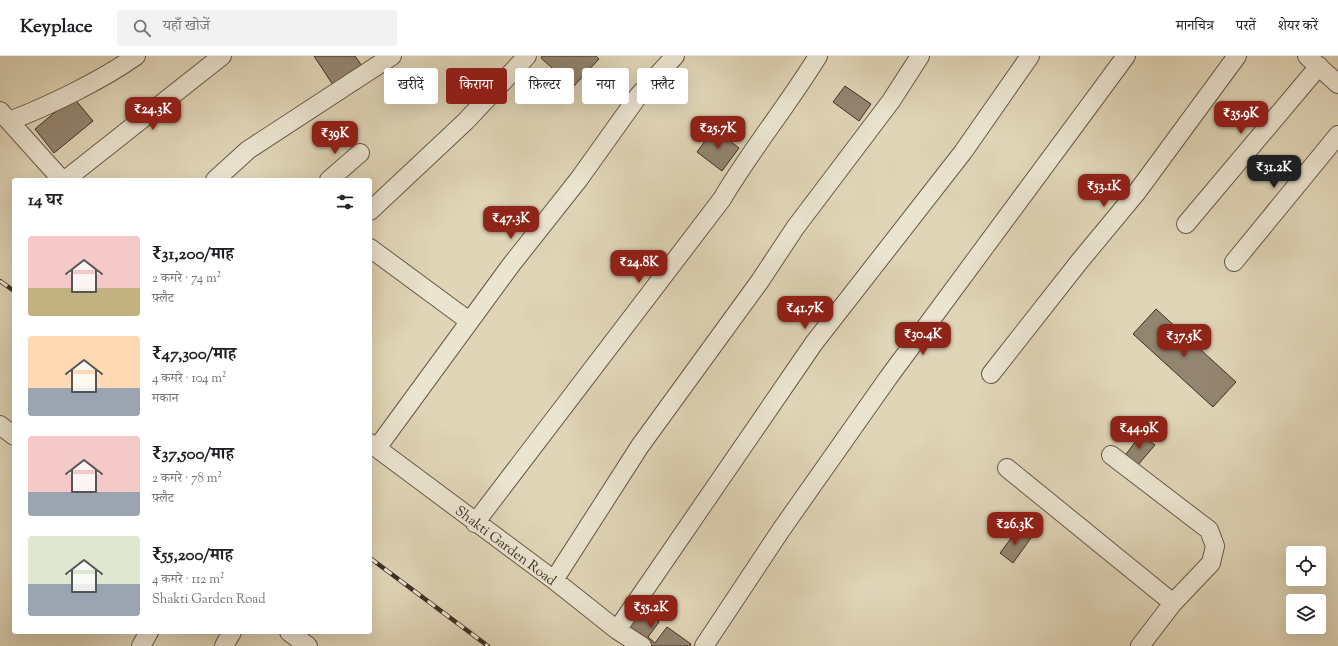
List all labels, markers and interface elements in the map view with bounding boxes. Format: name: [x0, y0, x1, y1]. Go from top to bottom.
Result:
search box: [117, 10, 397, 46]
text: Keyplace: [20, 14, 93, 41]
text: यहाँ खोजें: [163, 16, 210, 37]
icon: search: [131, 17, 153, 39]
text: मानचित्र: [1176, 17, 1214, 37]
text: परतें: [1236, 17, 1256, 37]
text: शेयर करें: [1278, 17, 1318, 37]
chip: खरीदें: [384, 68, 438, 104]
chip: किराया: [446, 68, 507, 104]
chip: फ़िल्टर: [515, 68, 574, 104]
chip: नया: [582, 68, 629, 104]
chip: फ़्लैट: [637, 68, 688, 104]
pin: ₹24.3K: [120, 97, 186, 131]
text: ₹24.3K: [134, 101, 172, 119]
pin: ₹35.9K: [1208, 101, 1274, 135]
text: ₹35.9K: [1223, 105, 1259, 123]
pin: ₹25.7K: [685, 116, 751, 150]
text: ₹25.7K: [699, 120, 737, 138]
pin: ₹39K: [311, 121, 359, 155]
text: ₹39K: [321, 125, 349, 143]
pin: ₹31.2K: [1241, 155, 1307, 189]
text: ₹31.2K: [1256, 159, 1292, 177]
pin: ₹53.1K: [1071, 174, 1137, 208]
text: ₹53.1K: [1087, 178, 1121, 196]
text: 14 घर: [28, 189, 63, 213]
icon: filters: [334, 191, 356, 213]
pin: ₹47.3K: [478, 206, 544, 240]
text: ₹47.3K: [492, 210, 530, 228]
text: ₹31,200/माह: [152, 243, 234, 267]
pin: ₹24.8K: [606, 250, 672, 284]
icon: home: [60, 252, 108, 300]
text: ₹24.8K: [619, 254, 659, 272]
text: 2 कमरे · 74 m²: [152, 270, 221, 288]
text: फ़्लैट: [152, 290, 174, 308]
pin: ₹41.7K: [772, 296, 838, 330]
text: ₹41.7K: [786, 300, 824, 318]
pin: ₹30.4K: [890, 322, 956, 356]
pin: ₹37.5K: [1151, 324, 1217, 358]
text: ₹30.4K: [904, 326, 942, 344]
text: ₹37.5K: [1166, 328, 1202, 346]
text: ₹47,300/माह: [152, 343, 236, 367]
icon: home: [60, 352, 108, 400]
text: 4 कमरे · 104 m²: [152, 370, 226, 388]
text: मकान: [152, 390, 178, 408]
pin: ₹44.9K: [1106, 416, 1172, 450]
text: ₹44.9K: [1119, 420, 1159, 438]
text: ₹37,500/माह: [152, 443, 234, 467]
icon: home: [60, 452, 108, 500]
text: 2 कमरे · 78 m²: [152, 470, 222, 488]
text: फ़्लैट: [152, 490, 174, 508]
street label: Shakti Garden Road: [450, 502, 560, 591]
pin: ₹26.3K: [982, 512, 1048, 546]
text: ₹26.3K: [996, 516, 1034, 534]
text: ₹55,200/माह: [152, 544, 233, 568]
map controls: [1286, 546, 1326, 634]
button: locate: [1286, 546, 1326, 586]
icon: home: [60, 552, 108, 600]
text: 4 कमरे · 112 m²: [152, 571, 224, 589]
text: Shakti Garden Road: [152, 591, 266, 609]
button: layers: [1286, 594, 1326, 634]
pin: ₹55.2K: [618, 595, 684, 629]
text: ₹55.2K: [633, 599, 669, 617]

